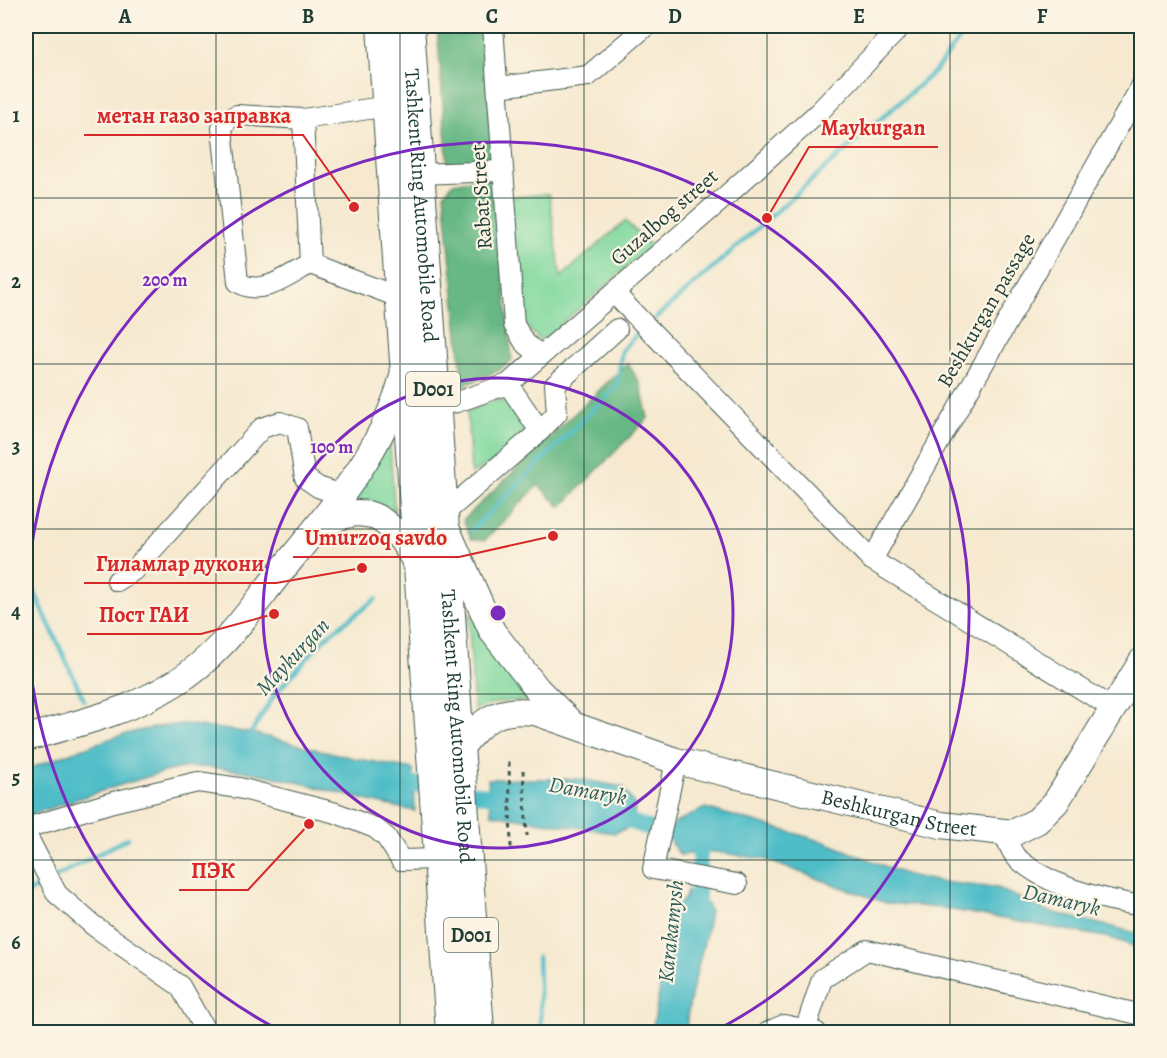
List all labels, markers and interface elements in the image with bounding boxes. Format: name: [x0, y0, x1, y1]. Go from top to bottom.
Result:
text: A: [118, 3, 132, 30]
text: B: [302, 3, 314, 30]
text: C: [486, 3, 498, 30]
text: D: [668, 3, 682, 30]
text: E: [853, 3, 865, 30]
text: F: [1037, 3, 1048, 30]
street label: Tashkent Ring Automobile Road: [398, 68, 445, 344]
callout: метан газо заправка: [84, 95, 303, 135]
text: метан газо заправка: [97, 101, 292, 131]
text: 1: [12, 102, 20, 129]
callout: Maykurgan: [809, 107, 938, 147]
text: Maykurgan: [820, 113, 926, 143]
street label: Rabat Street: [463, 143, 499, 251]
street label: Guzalbog street: [604, 162, 724, 272]
street label: Beshkurgan passage: [930, 227, 1042, 393]
text: 2: [11, 268, 21, 295]
text: 200 m: [142, 268, 188, 292]
road number: D001: [406, 372, 460, 406]
text: 3: [12, 433, 20, 460]
text: 100 m: [311, 435, 353, 459]
callout: Umurzoq savdo: [293, 517, 459, 557]
text: Umurzoq savdo: [305, 523, 447, 553]
callout: Гиламлар дукони: [84, 543, 276, 583]
text: Гиламлар дукони: [96, 549, 264, 579]
street label: Tashkent Ring Automobile Road: [434, 588, 481, 865]
callout: Пост ГАИ: [87, 594, 201, 634]
text: 4: [11, 598, 21, 625]
text: Пост ГАИ: [99, 600, 189, 630]
centre of rings: [488, 603, 508, 623]
water label: Maykurgan: [249, 611, 337, 702]
text: 5: [12, 764, 20, 791]
water label: Damaryk: [546, 769, 629, 813]
street label: Beshkurgan Street: [818, 783, 978, 843]
callout: ПЭК: [179, 850, 248, 890]
text: ПЭК: [191, 856, 235, 886]
water label: Damaryk: [1020, 877, 1104, 923]
water label: Karakamysh: [651, 878, 691, 984]
road number: D001: [444, 918, 498, 952]
text: 6: [11, 929, 21, 956]

